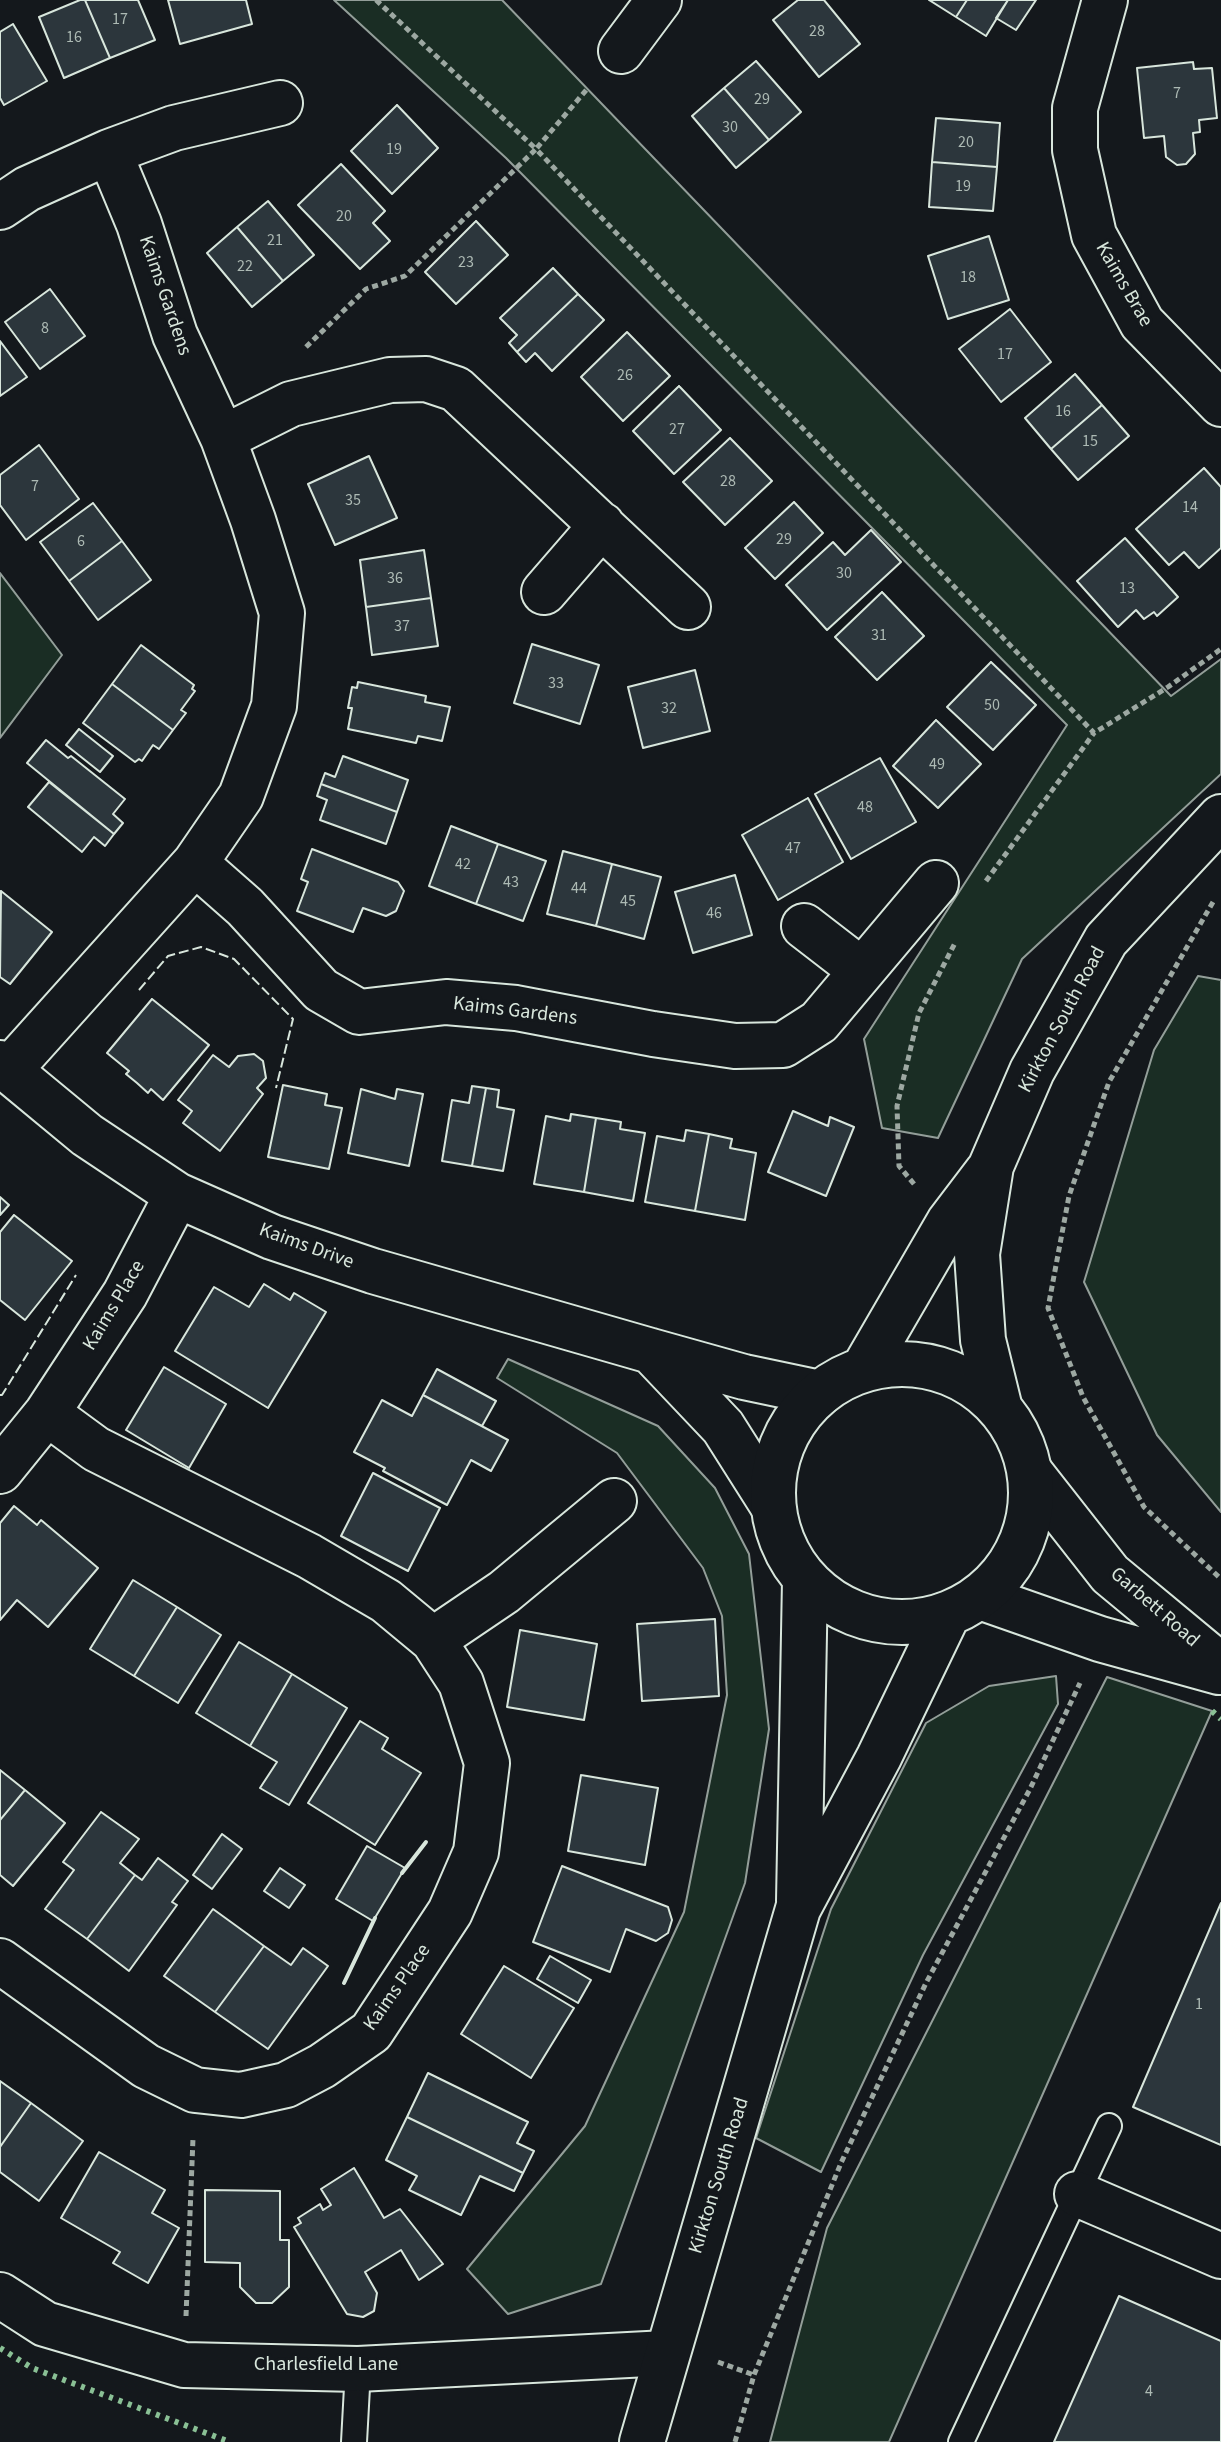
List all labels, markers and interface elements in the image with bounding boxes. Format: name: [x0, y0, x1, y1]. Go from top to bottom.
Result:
house number: 17: [112, 10, 128, 30]
house number: 28: [809, 22, 825, 42]
house number: 16: [66, 28, 82, 48]
house number: 7: [1173, 84, 1181, 104]
house number: 29: [754, 90, 770, 110]
house number: 30: [722, 118, 738, 138]
house number: 20: [958, 133, 974, 153]
house number: 19: [386, 140, 402, 160]
house number: 19: [955, 177, 971, 197]
house number: 20: [336, 207, 352, 227]
house number: 21: [267, 231, 283, 251]
street label: Kaims Gardens: [132, 233, 196, 359]
street label: Kaims Brae: [1089, 238, 1157, 332]
house number: 23: [458, 253, 474, 273]
house number: 22: [237, 257, 253, 277]
house number: 18: [960, 268, 976, 288]
house number: 8: [41, 319, 49, 339]
house number: 17: [997, 345, 1013, 365]
house number: 26: [617, 366, 633, 386]
house number: 16: [1055, 402, 1071, 422]
house number: 27: [669, 420, 685, 440]
house number: 15: [1082, 432, 1098, 452]
house number: 28: [720, 472, 736, 492]
house number: 7: [31, 477, 39, 497]
house number: 35: [345, 491, 361, 511]
house number: 14: [1182, 498, 1198, 518]
house number: 29: [776, 530, 792, 550]
house number: 6: [77, 532, 85, 552]
house number: 30: [836, 564, 852, 584]
house number: 36: [387, 569, 403, 589]
house number: 13: [1119, 579, 1135, 599]
house number: 37: [394, 617, 410, 637]
house number: 31: [871, 626, 887, 646]
house number: 33: [548, 674, 564, 694]
house number: 50: [984, 696, 1000, 716]
house number: 32: [661, 699, 677, 719]
house number: 49: [929, 755, 945, 775]
house number: 48: [857, 798, 873, 818]
house number: 47: [785, 839, 801, 859]
house number: 42: [455, 855, 471, 875]
house number: 43: [503, 873, 519, 893]
house number: 44: [571, 879, 587, 899]
house number: 45: [620, 892, 636, 912]
house number: 46: [706, 904, 722, 924]
street label: Kirkton South Road: [1014, 943, 1112, 1097]
street label: Kaims Gardens: [451, 992, 579, 1032]
street label: Kaims Drive: [255, 1219, 357, 1275]
street label: Kaims Place: [79, 1257, 151, 1355]
street label: Garbett Road: [1105, 1563, 1203, 1653]
street label: Kaims Place: [359, 1940, 437, 2036]
house number: 1: [1195, 1995, 1203, 2015]
street label: Kirkton South Road: [685, 2095, 755, 2257]
street label: Charlesfield Lane: [254, 2354, 398, 2378]
house number: 4: [1145, 2382, 1153, 2402]

